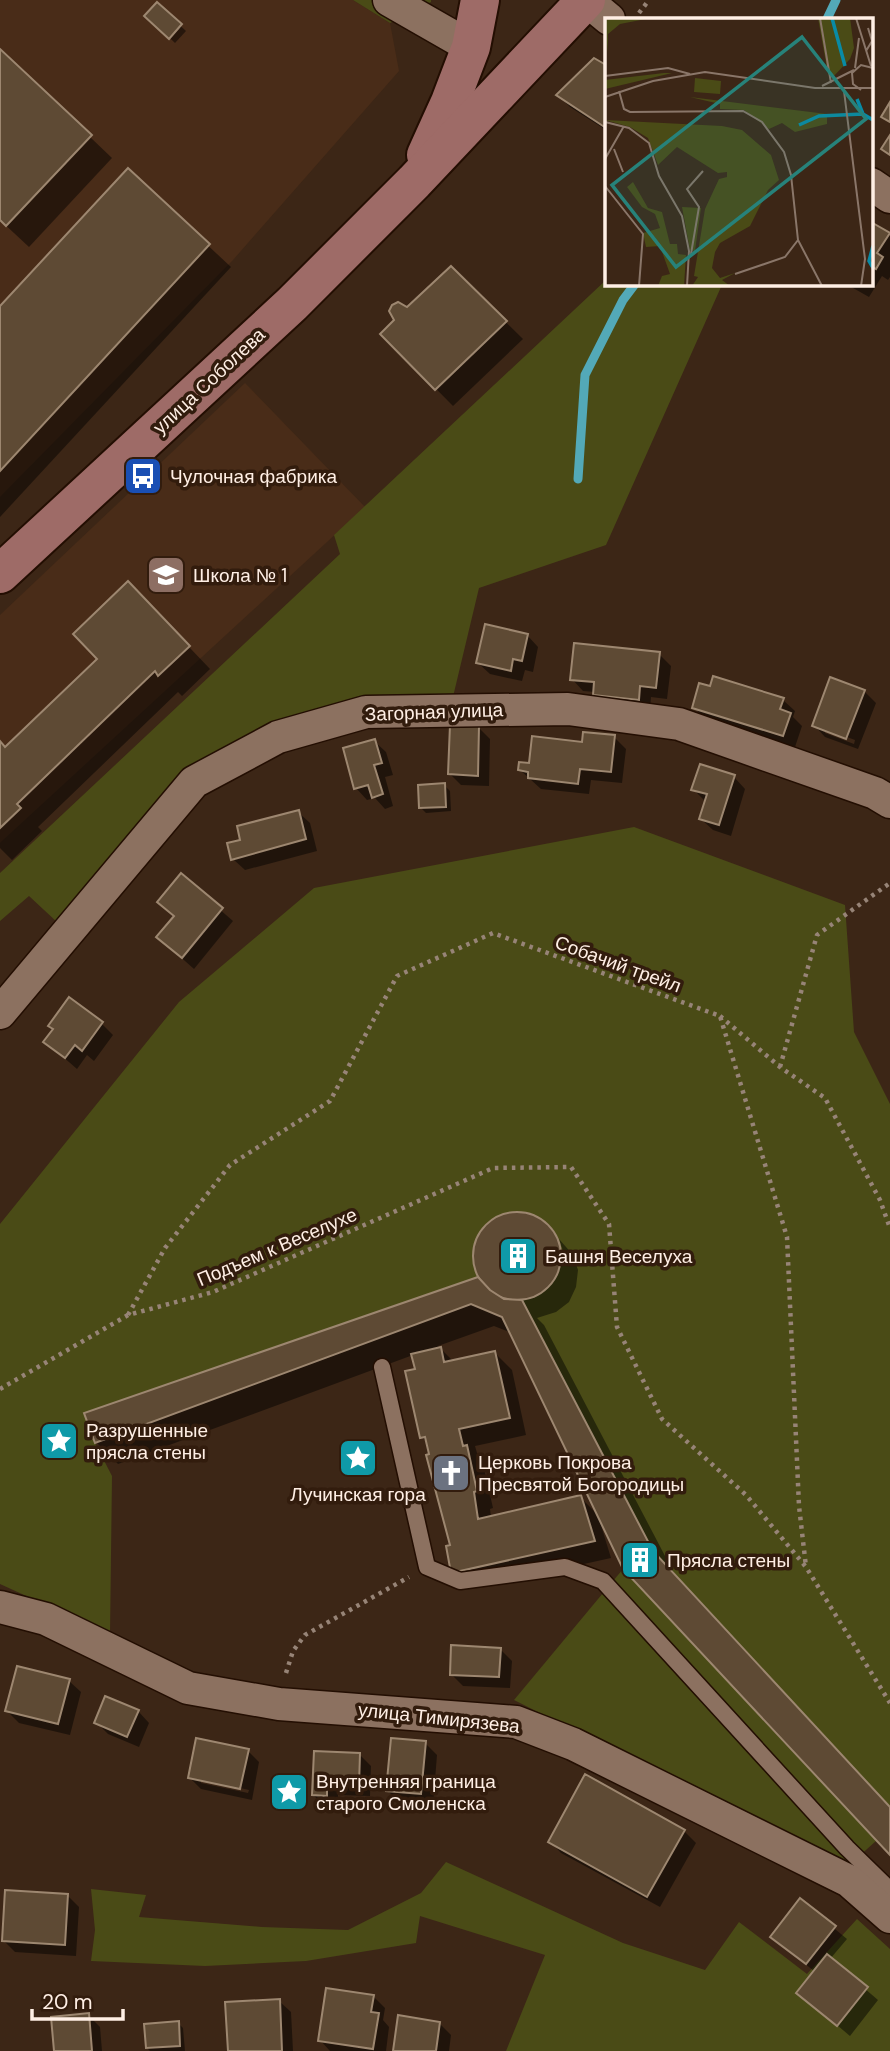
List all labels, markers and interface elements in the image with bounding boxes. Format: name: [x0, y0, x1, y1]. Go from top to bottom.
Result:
inset map: [605, 18, 872, 285]
street label: улица Соболева: [148, 322, 271, 439]
bus stop icon: Чулочная фабрика: [122, 455, 164, 497]
place label: Чулочная фабрика: [170, 464, 337, 489]
school or university icon: Школа № 1: [145, 554, 187, 596]
place label: Школа № 1: [193, 563, 287, 588]
street label: Загорная улица: [364, 697, 504, 727]
street label: Собачий трейл: [551, 930, 685, 998]
street label: Подъем к Веселухе: [193, 1202, 361, 1292]
building icon: Башня Веселуха: [497, 1235, 539, 1277]
place label: Башня Веселуха: [545, 1244, 693, 1269]
place label: Разрушенные прясла стены: [86, 1418, 208, 1465]
place icon: Разрушенные прясла стены: [38, 1420, 80, 1462]
place icon: Лучинская гора: [337, 1437, 379, 1479]
place label: Церковь Покрова Пресвятой Богородицы: [478, 1450, 684, 1497]
church icon: Церковь Покрова Пресвятой Богородицы: [430, 1452, 472, 1494]
place label: Лучинская гора: [290, 1482, 426, 1507]
building icon: Прясла стены: [619, 1539, 661, 1581]
place label: Прясла стены: [667, 1548, 790, 1573]
street label: улица Тимирязева: [357, 1697, 522, 1739]
place label: Внутренняя граница старого Смоленска: [316, 1769, 496, 1816]
place icon: Внутренняя граница старого Смоленска: [268, 1771, 310, 1813]
scale bar: [32, 1978, 122, 2022]
text: 20 m: [42, 1988, 93, 2016]

